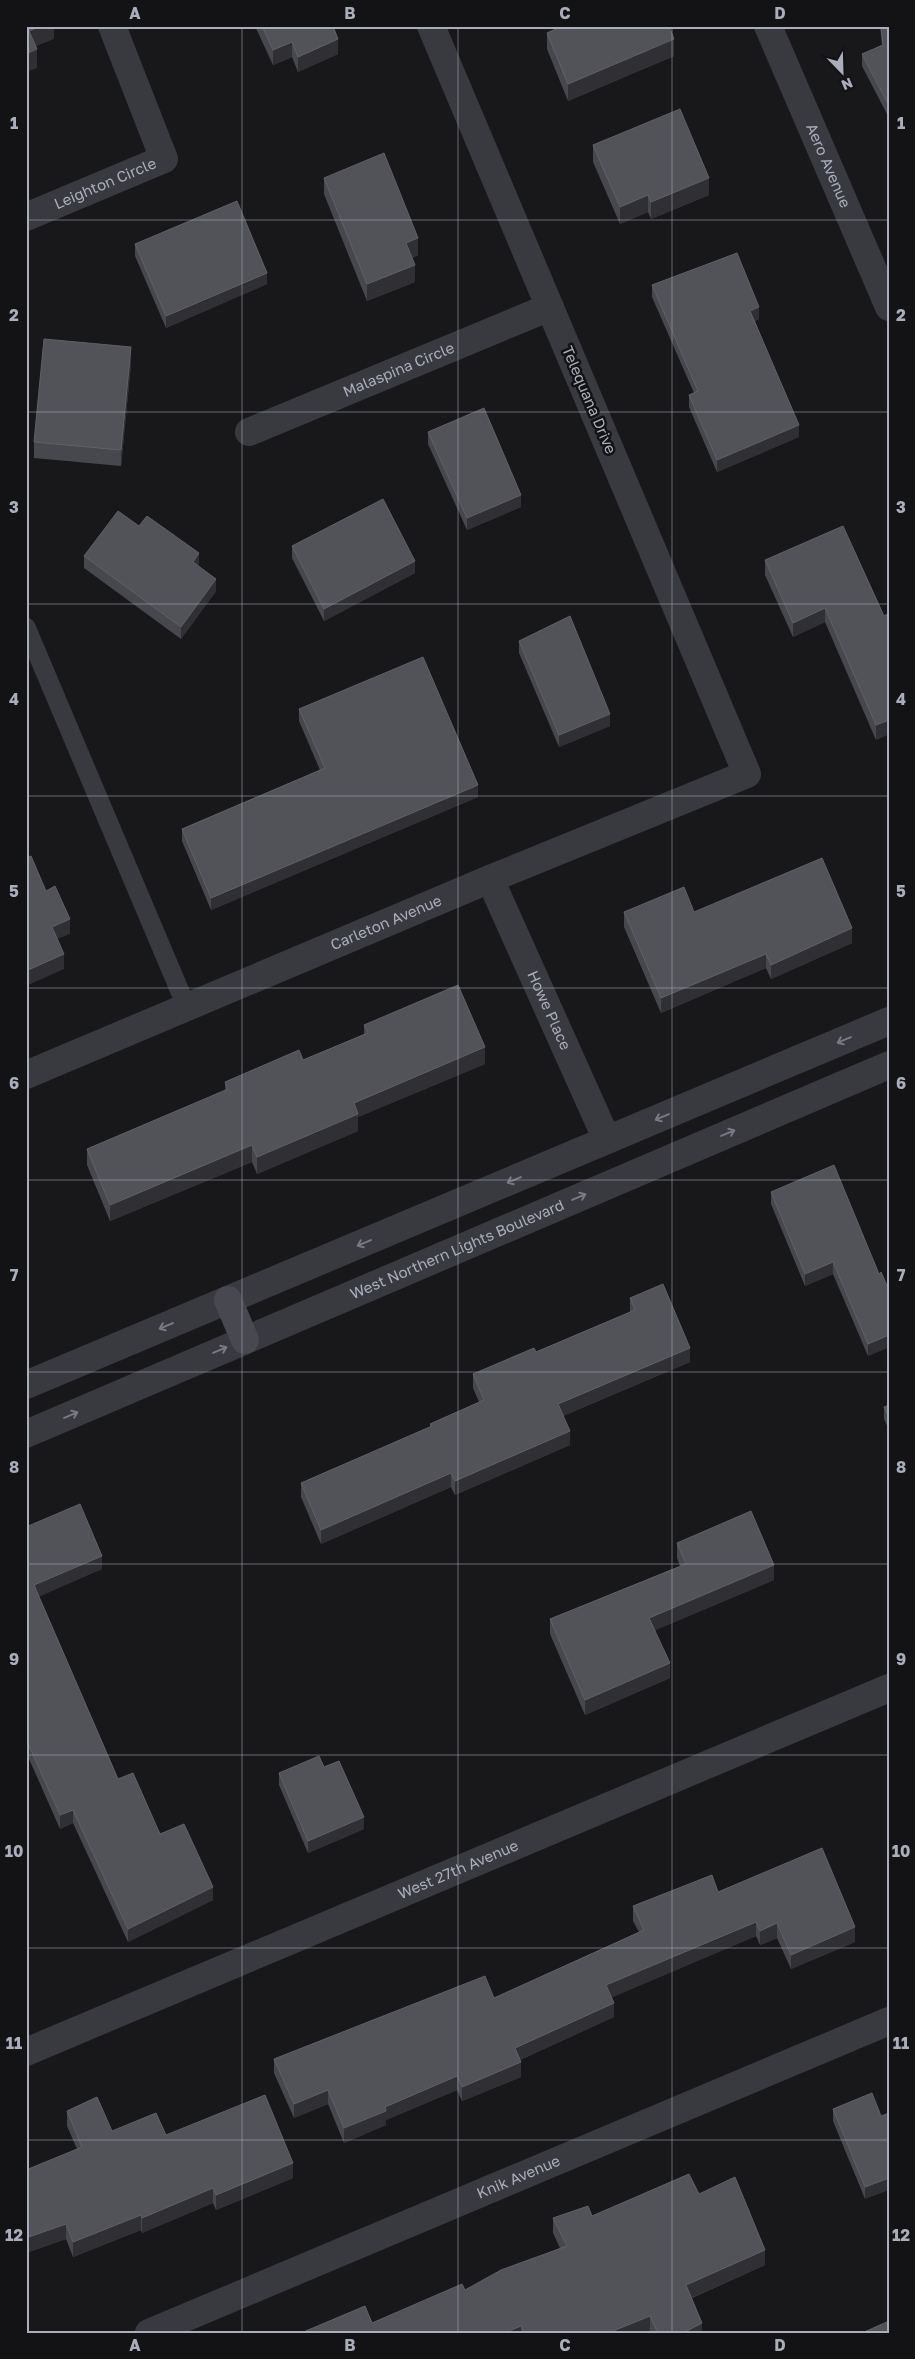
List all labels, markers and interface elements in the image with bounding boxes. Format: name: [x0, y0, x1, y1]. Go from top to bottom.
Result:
text: A: [129, 3, 141, 23]
text: B: [344, 3, 356, 23]
text: C: [559, 3, 571, 23]
text: D: [774, 3, 786, 23]
north arrow: [818, 48, 868, 98]
text: N: [839, 75, 855, 94]
text: 1: [10, 113, 18, 133]
text: 1: [897, 113, 905, 133]
street label: Aero Avenue: [803, 120, 855, 210]
street label: Leighton Circle: [51, 153, 159, 212]
text: 2: [9, 305, 19, 325]
text: 2: [896, 305, 906, 325]
street label: Malaspina Circle: [340, 338, 457, 400]
street label: Telequana Drive: [559, 343, 621, 457]
text: 3: [9, 497, 19, 517]
text: 3: [896, 497, 906, 517]
text: 4: [9, 689, 19, 709]
text: 4: [896, 689, 906, 709]
text: 5: [9, 881, 19, 901]
text: 5: [896, 881, 906, 901]
street label: Carleton Avenue: [328, 890, 444, 953]
street label: Howe Place: [524, 968, 575, 1053]
one-way arrow: [837, 1036, 852, 1046]
text: 6: [9, 1073, 19, 1093]
text: 6: [896, 1073, 906, 1093]
one-way arrow: [655, 1113, 670, 1123]
one-way arrow: [720, 1128, 735, 1138]
one-way arrow: [507, 1175, 522, 1185]
one-way arrow: [571, 1192, 586, 1202]
street label: West Northern Lights Boulevard: [347, 1195, 567, 1302]
one-way arrow: [357, 1238, 372, 1248]
text: 7: [10, 1265, 19, 1285]
text: 7: [897, 1265, 906, 1285]
one-way arrow: [159, 1322, 174, 1331]
one-way arrow: [212, 1345, 227, 1355]
one-way arrow: [63, 1409, 78, 1419]
text: 8: [9, 1457, 19, 1477]
text: 8: [896, 1457, 906, 1477]
text: 9: [9, 1649, 19, 1669]
text: 9: [896, 1649, 906, 1669]
street label: West 27th Avenue: [395, 1835, 521, 1902]
text: 10: [5, 1841, 23, 1861]
text: 10: [892, 1841, 910, 1861]
text: 11: [6, 2033, 22, 2053]
text: 11: [893, 2033, 909, 2053]
street label: Knik Avenue: [474, 2151, 563, 2202]
text: 12: [5, 2225, 23, 2245]
text: 12: [892, 2225, 910, 2245]
text: A: [129, 2335, 141, 2355]
text: B: [344, 2335, 356, 2355]
text: C: [559, 2335, 571, 2355]
text: D: [774, 2335, 786, 2355]

